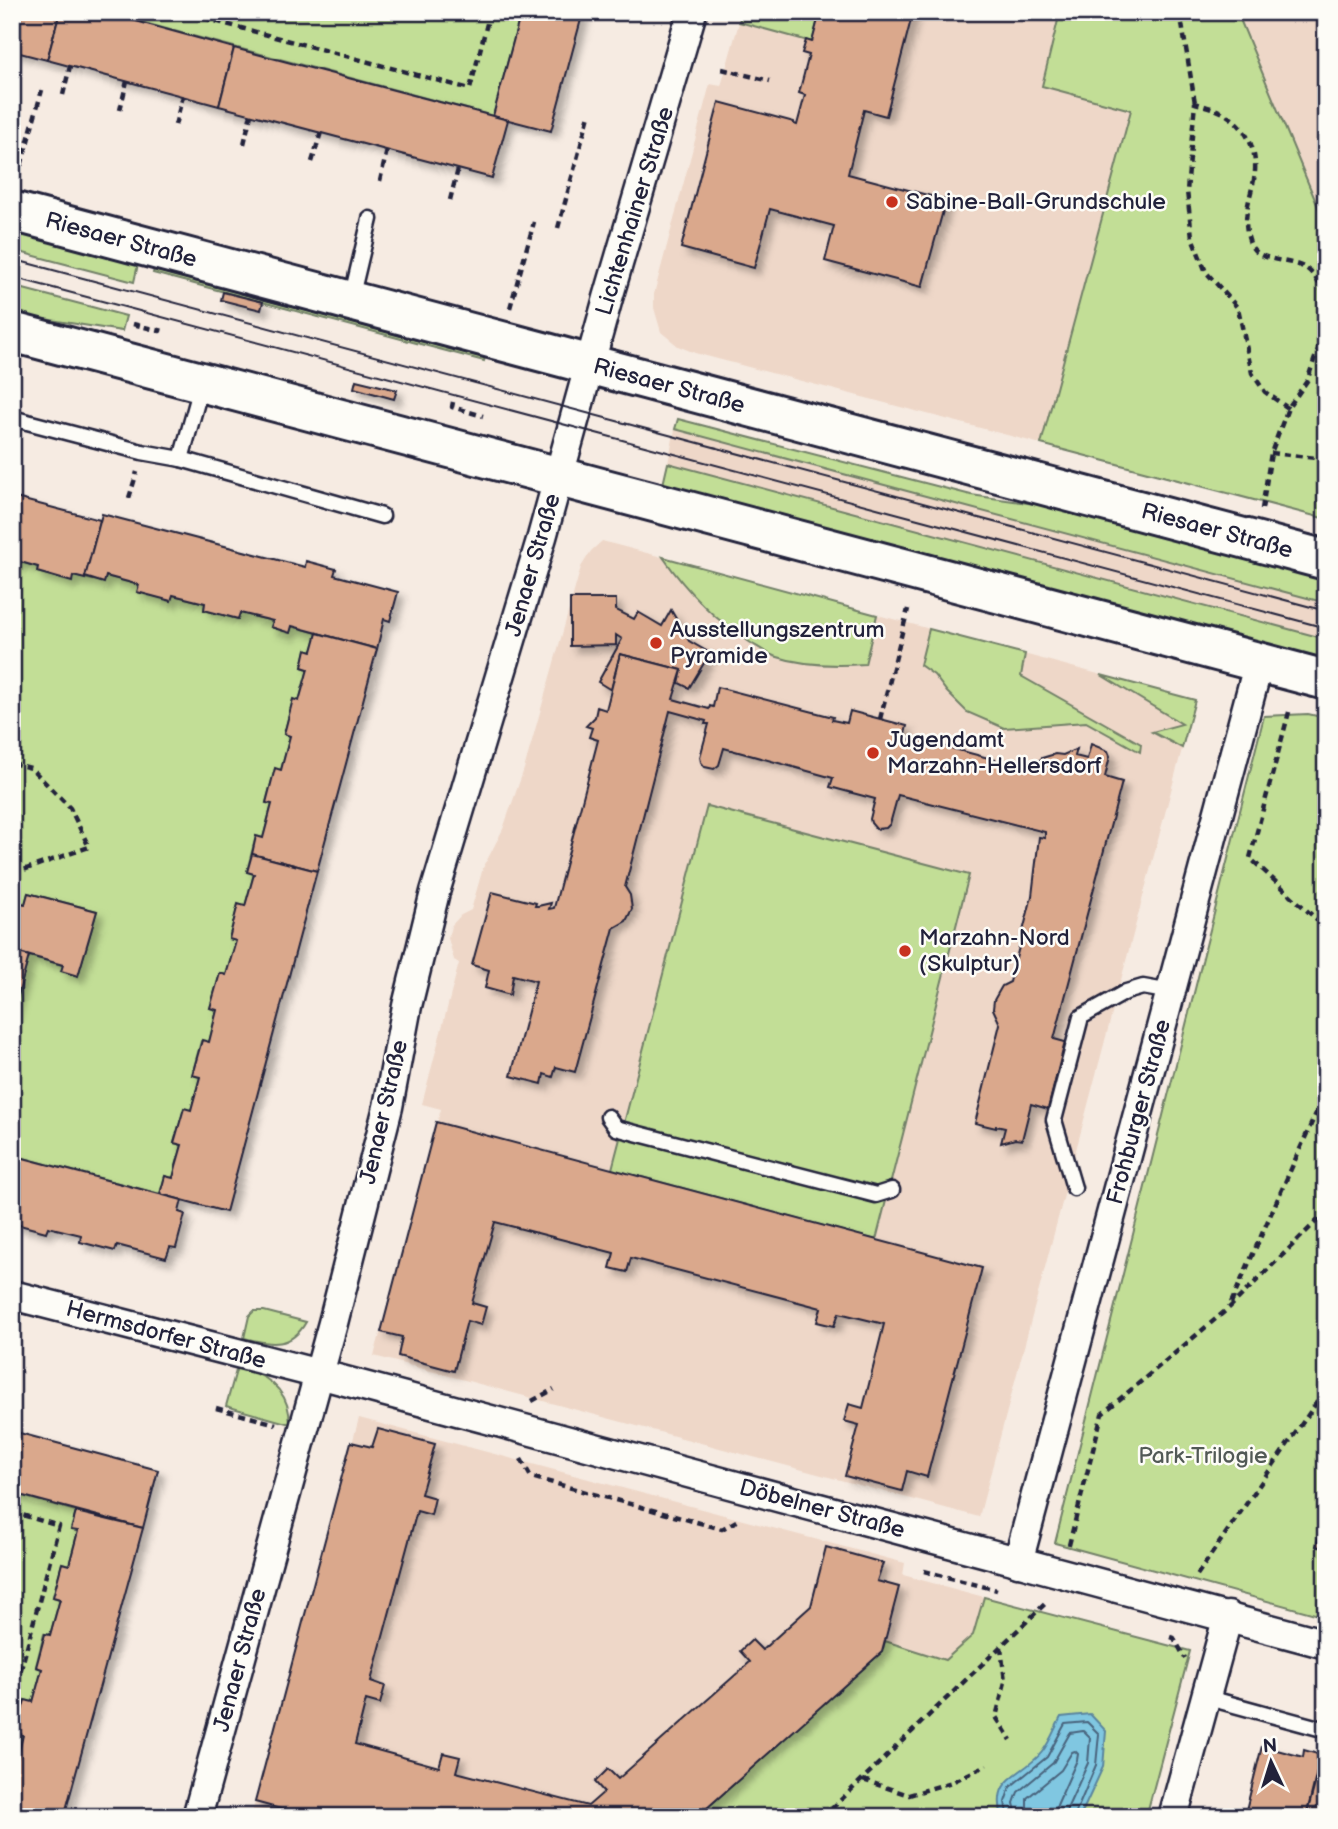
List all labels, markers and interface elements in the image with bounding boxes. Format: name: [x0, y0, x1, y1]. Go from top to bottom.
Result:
street label: Lichtenhainer Straße: [590, 103, 680, 319]
place label: Sabine-Ball-Grundschule: [906, 188, 1166, 216]
marker: Sabine-Ball-Grundschule: [884, 194, 900, 210]
street label: Riesaer Straße: [42, 206, 200, 274]
street label: Riesaer Straße: [590, 352, 748, 420]
street label: Jenaer Straße: [499, 490, 567, 640]
street label: Riesaer Straße: [1138, 497, 1296, 565]
place label: Ausstellungszentrum Pyramide: [670, 616, 885, 670]
marker: Ausstellungszentrum Pyramide: [648, 635, 664, 651]
place label: Jugendamt Marzahn-Hellersdorf: [887, 726, 1102, 780]
marker: Jugendamt Marzahn-Hellersdorf: [865, 745, 881, 761]
place label: Marzahn-Nord (Skulptur): [919, 924, 1070, 978]
marker: Marzahn-Nord (Skulptur): [897, 943, 913, 959]
street label: Frohburger Straße: [1101, 1017, 1177, 1207]
street label: Jenaer Straße: [354, 1037, 414, 1187]
street label: Hermsdorfer Straße: [63, 1295, 269, 1375]
park label: Park-Trilogie: [1138, 1442, 1268, 1470]
street label: Döbelner Straße: [736, 1473, 908, 1545]
street label: Jenaer Straße: [207, 1585, 273, 1735]
north arrow: [1236, 1728, 1306, 1798]
text: N: [1262, 1735, 1278, 1759]

